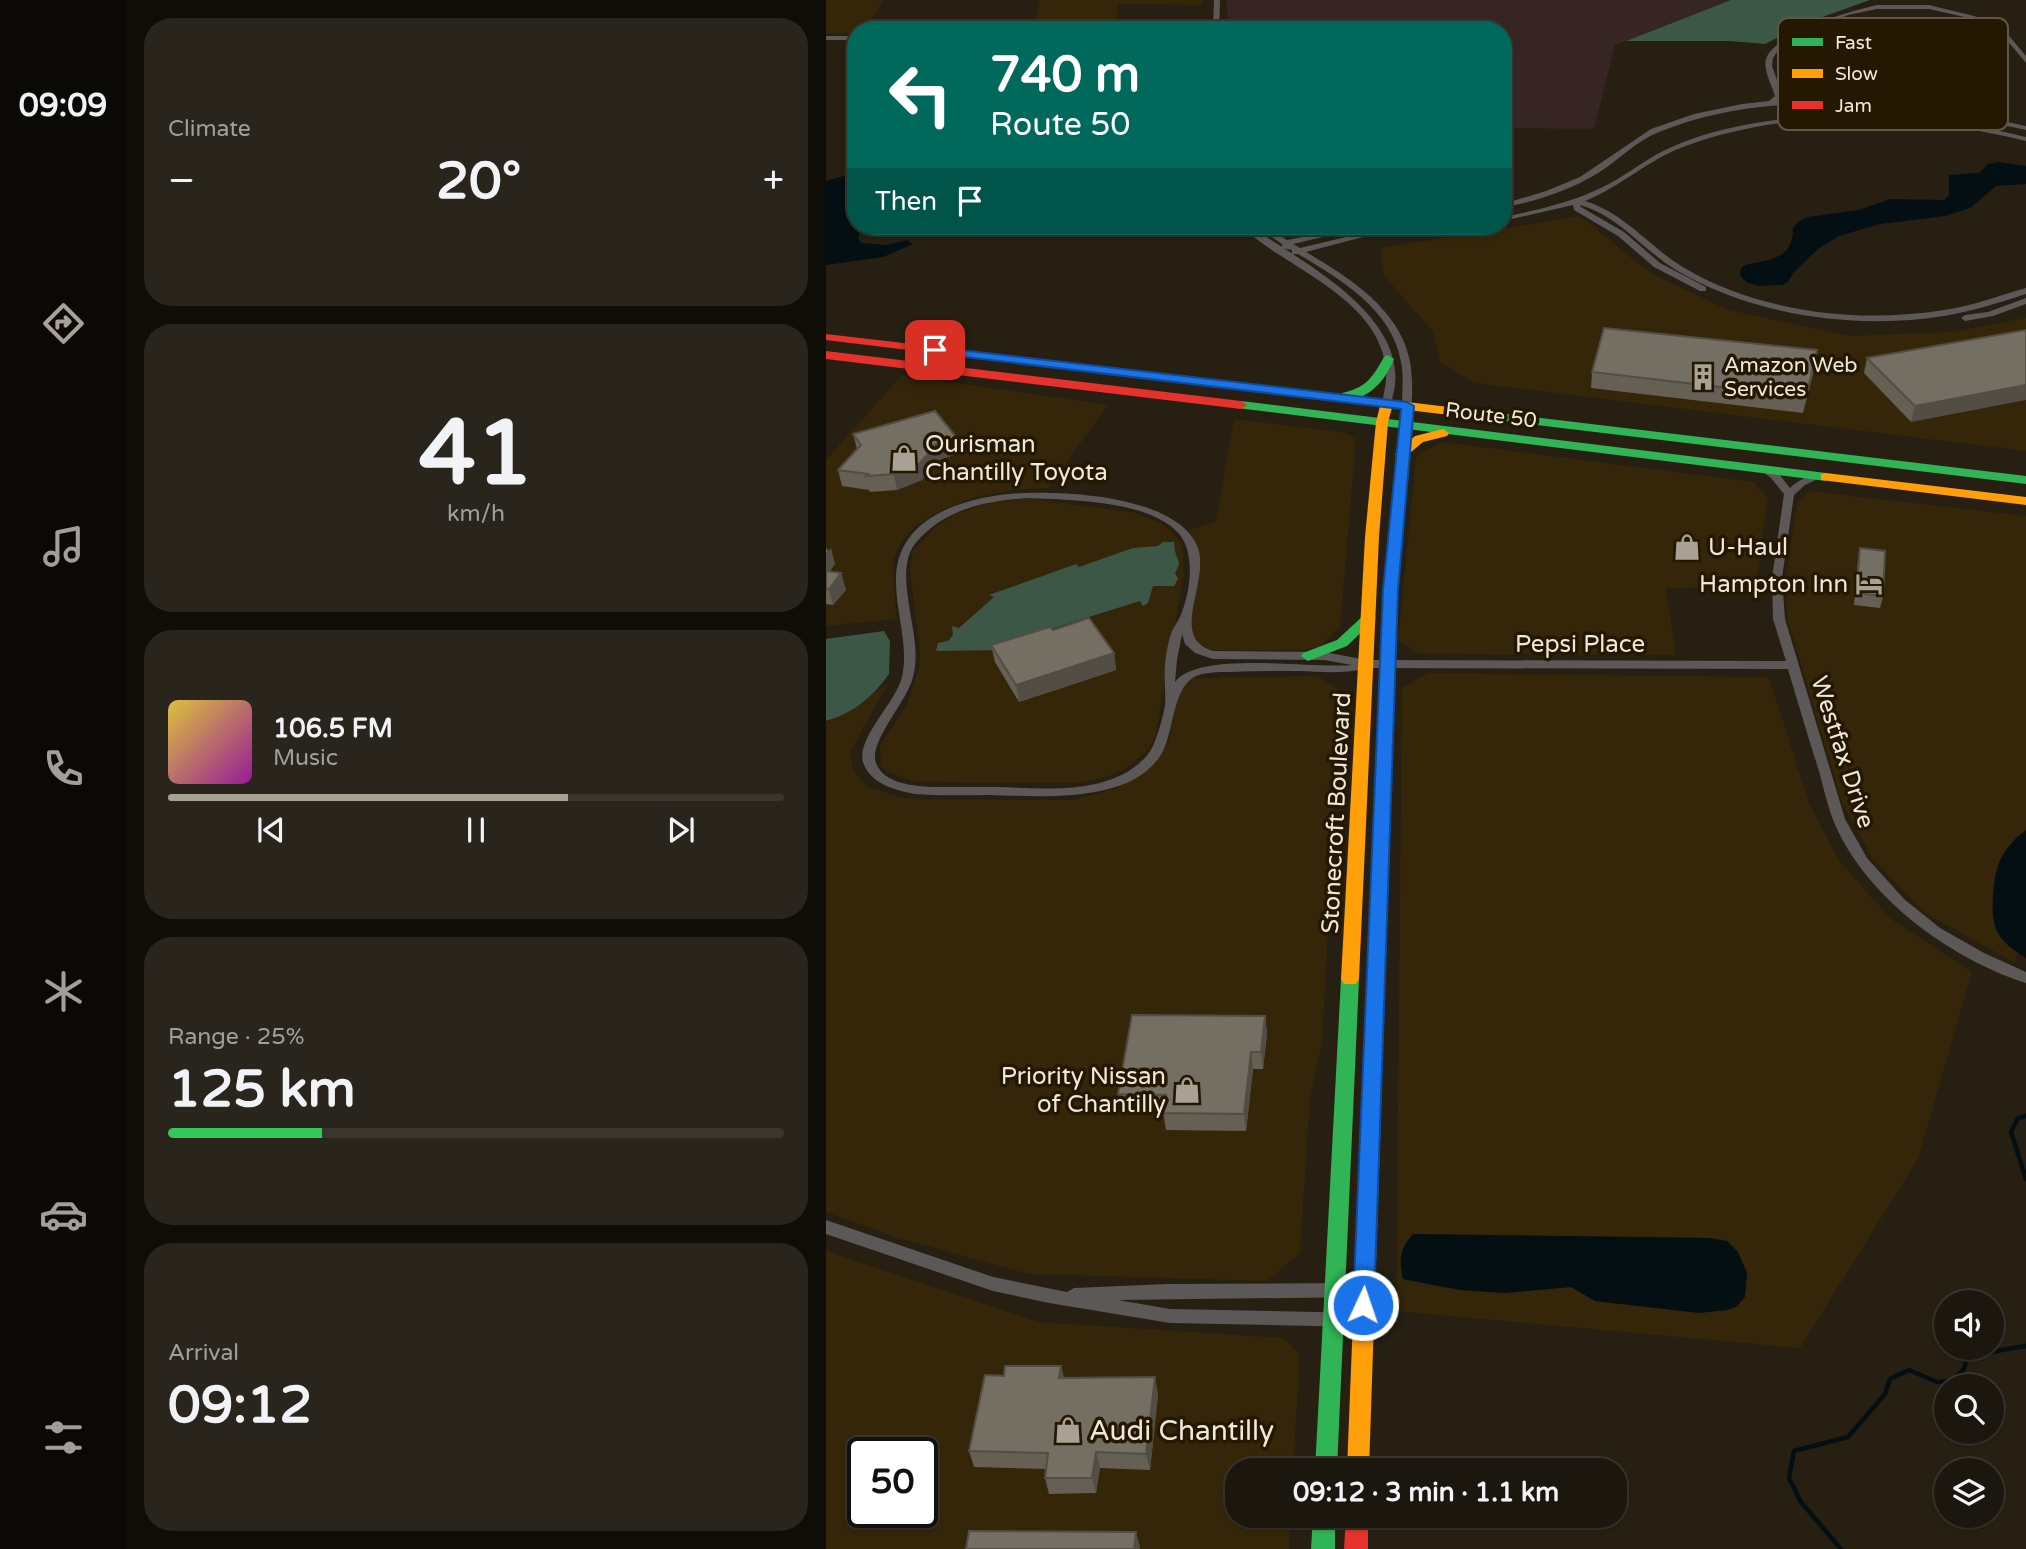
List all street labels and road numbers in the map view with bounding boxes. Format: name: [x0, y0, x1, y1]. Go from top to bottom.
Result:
street label: Route 50: [1444, 397, 1538, 434]
street label: Pepsi Place: [1515, 630, 1645, 659]
street label: Westfax Drive: [1804, 673, 1881, 832]
street label: Stonecroft Boulevard: [1316, 692, 1357, 934]

